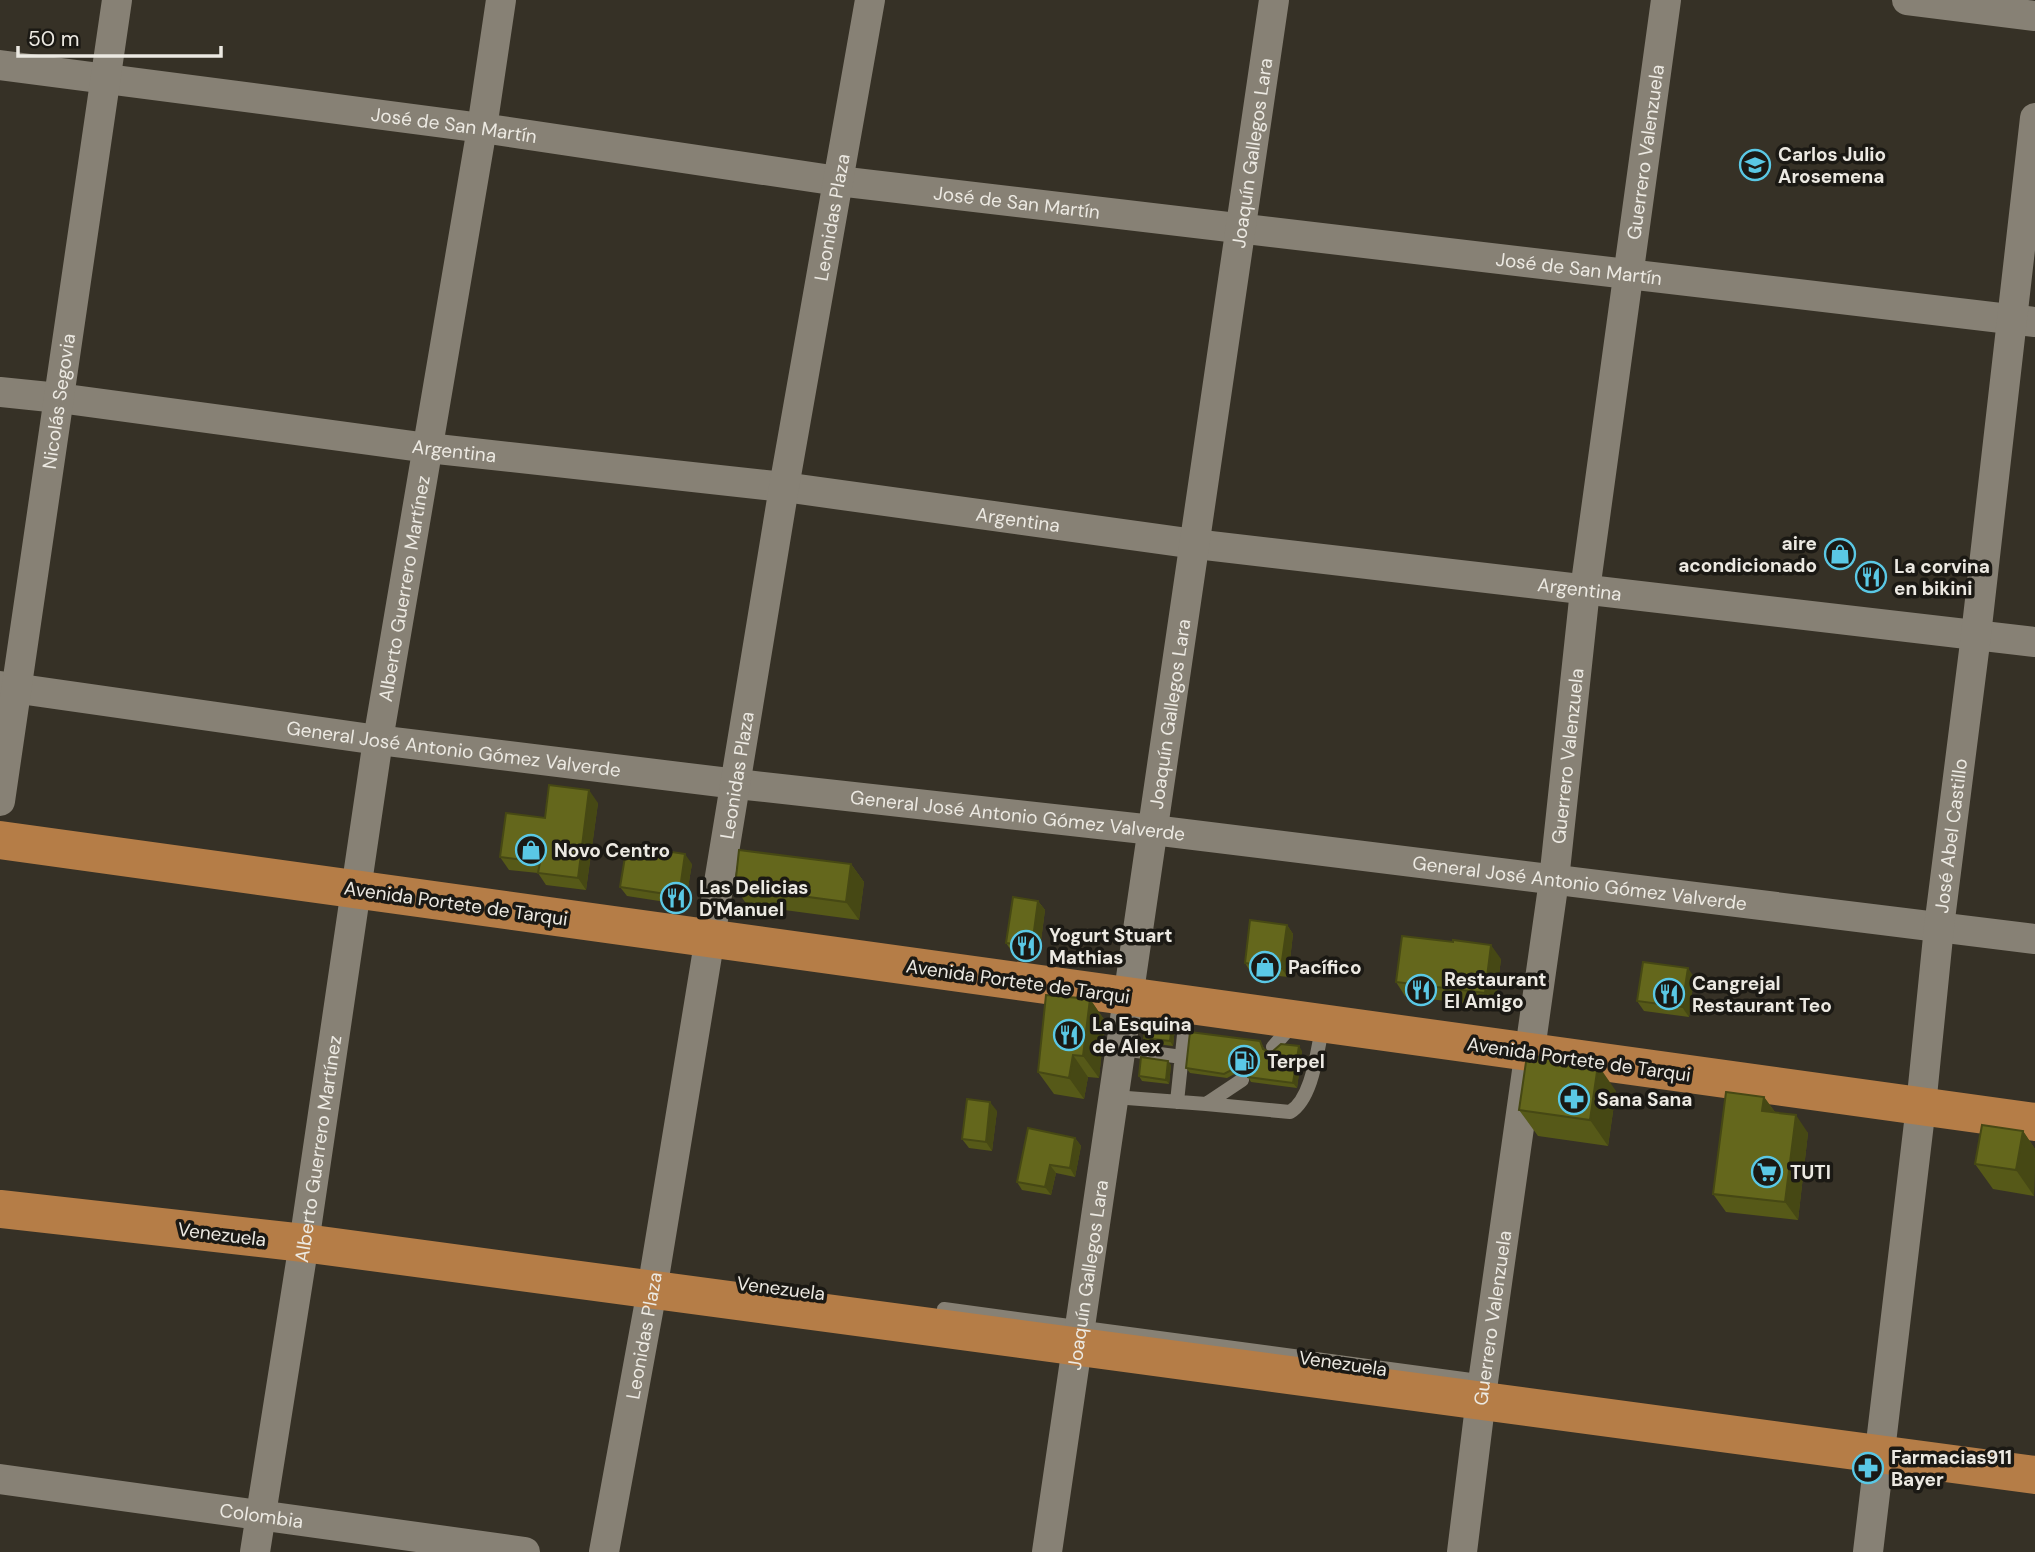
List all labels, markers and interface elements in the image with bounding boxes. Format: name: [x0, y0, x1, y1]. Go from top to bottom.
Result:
scale bar: [18, 14, 220, 58]
text: 50 m: [28, 25, 79, 53]
street label: Joaquín Gallegos Lara: [1226, 56, 1278, 250]
street label: Guerrero Valenzuela: [1621, 63, 1670, 241]
street label: José de San Martín: [370, 102, 539, 149]
place label: Carlos Julio Arosemena: [1778, 142, 1886, 189]
school or university icon: Carlos Julio Arosemena: [1738, 148, 1772, 182]
street label: Leonidas Plaza: [809, 152, 856, 283]
street label: José de San Martín: [932, 180, 1101, 225]
street label: José de San Martín: [1494, 247, 1663, 291]
street label: Nicolás Segovia: [37, 332, 81, 471]
street label: Argentina: [410, 434, 498, 468]
street label: Alberto Guerrero Martínez: [373, 473, 436, 704]
street label: Argentina: [974, 502, 1062, 538]
place label: aire acondicionado: [1678, 531, 1817, 578]
shop icon: aire acondicionado: [1823, 537, 1857, 571]
place label: La corvina en bikini: [1894, 554, 1990, 601]
restaurant icon: La corvina en bikini: [1854, 560, 1888, 594]
street label: Argentina: [1536, 572, 1623, 607]
street label: Joaquín Gallegos Lara: [1144, 617, 1196, 811]
street label: Guerrero Valenzuela: [1546, 667, 1590, 845]
street label: Leonidas Plaza: [714, 710, 760, 841]
street label: General José Antonio Gómez Valverde: [285, 715, 622, 783]
street label: José Abel Castillo: [1929, 757, 1973, 915]
street label: General José Antonio Gómez Valverde: [849, 785, 1187, 847]
shop icon: Novo Centro: [514, 833, 548, 867]
place label: Novo Centro: [554, 838, 670, 863]
street label: General José Antonio Gómez Valverde: [1411, 850, 1748, 916]
street label: Avenida Portete de Tarqui: [342, 875, 569, 932]
place label: Las Delicias D'Manuel: [699, 875, 808, 922]
restaurant icon: Las Delicias D'Manuel: [659, 881, 693, 915]
place label: Yogurt Stuart Mathias: [1049, 923, 1172, 970]
restaurant icon: Yogurt Stuart Mathias: [1009, 929, 1043, 963]
shop icon: Pacífico: [1248, 950, 1282, 984]
street label: Avenida Portete de Tarqui: [904, 953, 1131, 1010]
place label: Pacífico: [1288, 955, 1362, 980]
place label: Restaurant El Amigo: [1444, 967, 1547, 1014]
place label: Cangrejal Restaurant Teo: [1692, 971, 1832, 1018]
restaurant icon: Restaurant El Amigo: [1404, 973, 1438, 1007]
restaurant icon: Cangrejal Restaurant Teo: [1652, 977, 1686, 1011]
place label: La Esquina de Alex: [1092, 1012, 1192, 1059]
restaurant icon: La Esquina de Alex: [1052, 1018, 1086, 1052]
street label: Avenida Portete de Tarqui: [1465, 1031, 1692, 1088]
street label: Alberto Guerrero Martínez: [289, 1034, 347, 1264]
fuel station icon: Terpel: [1227, 1044, 1261, 1078]
place label: Terpel: [1267, 1049, 1325, 1074]
pharmacy icon: Sana Sana: [1557, 1082, 1591, 1116]
place label: Sana Sana: [1597, 1087, 1692, 1112]
supermarket icon: TUTI: [1750, 1155, 1784, 1189]
place label: TUTI: [1790, 1160, 1831, 1185]
street label: Joaquín Gallegos Lara: [1062, 1178, 1114, 1372]
street label: Venezuela: [176, 1217, 268, 1252]
street label: Guerrero Valenzuela: [1468, 1229, 1517, 1407]
street label: Leonidas Plaza: [620, 1270, 668, 1401]
street label: Venezuela: [735, 1271, 827, 1306]
street label: Venezuela: [1297, 1345, 1389, 1382]
place label: Farmacias911 Bayer: [1891, 1445, 2012, 1492]
pharmacy icon: Farmacias911 Bayer: [1851, 1451, 1885, 1485]
street label: Colombia: [218, 1498, 305, 1534]

